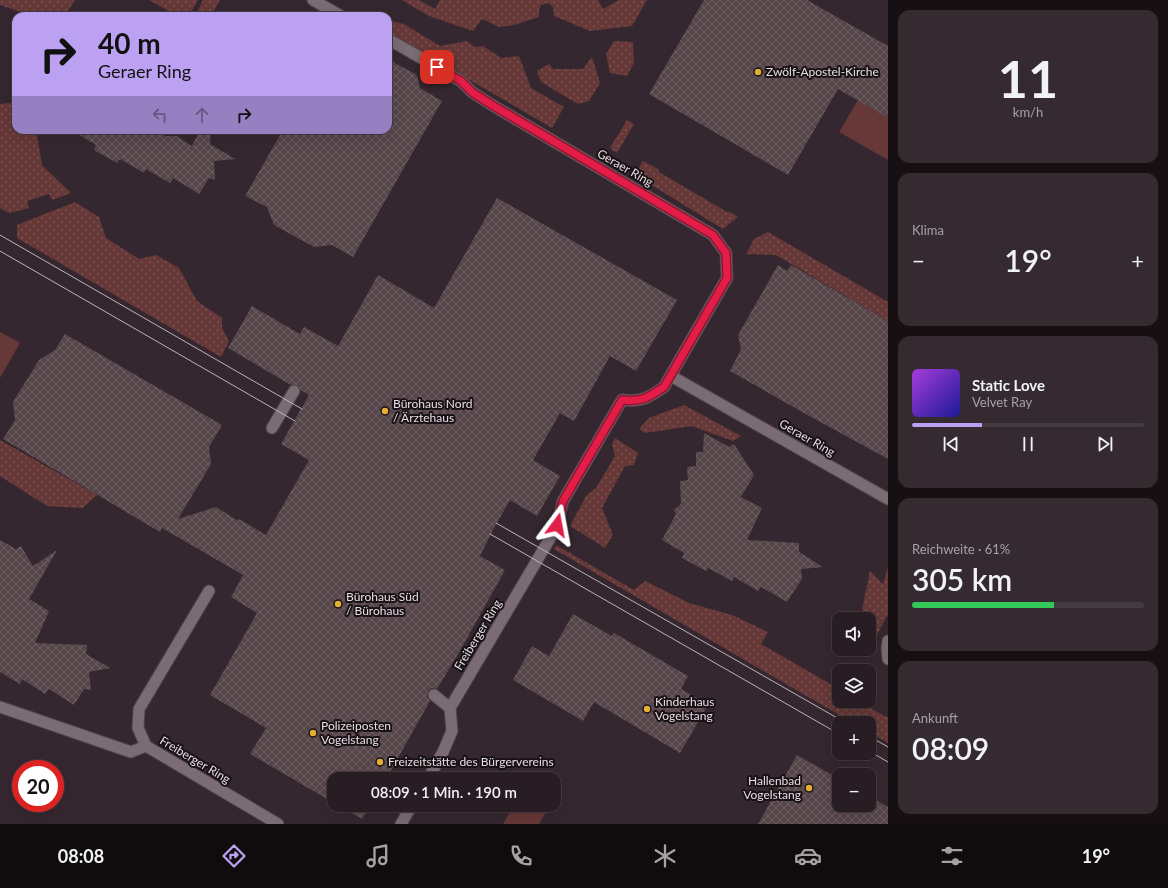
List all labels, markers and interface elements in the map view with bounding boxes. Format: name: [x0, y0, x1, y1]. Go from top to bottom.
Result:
text: 40 m: [98, 26, 161, 60]
icon: right: [32, 28, 84, 80]
text: 11: [998, 47, 1058, 109]
pin: [420, 50, 454, 84]
icon: arrive: [426, 56, 448, 78]
text: Geraer Ring: [98, 60, 191, 82]
place label: Zwölf-Apostel-Kirche: [766, 64, 879, 79]
marker: Zwölf-Apostel-Kirche: [753, 67, 763, 77]
icon: left: [149, 104, 171, 126]
icon: ahead: [191, 104, 213, 126]
icon: right: [233, 104, 255, 126]
text: km/h: [1013, 104, 1043, 120]
street label: Geraer Ring: [595, 146, 656, 190]
text: Klima: [912, 222, 944, 238]
text: 19°: [1004, 242, 1052, 278]
text: −: [912, 247, 925, 274]
text: +: [1131, 247, 1144, 274]
text: Static Love: [972, 376, 1045, 394]
text: Velvet Ray: [972, 394, 1032, 410]
place label: Bürohaus Nord / Ärztehaus: [393, 396, 473, 425]
marker: Bürohaus Nord / Ärztehaus: [380, 406, 390, 416]
street label: Geraer Ring: [777, 416, 838, 460]
icon: previous: [940, 433, 962, 455]
icon: pause: [1017, 433, 1039, 455]
icon: next: [1094, 433, 1116, 455]
position arrow: [536, 504, 578, 546]
text: Reichweite · 61%: [912, 541, 1010, 557]
text: 305 km: [912, 561, 1012, 597]
place label: Bürohaus Süd / Bürohaus: [346, 589, 419, 618]
street label: Freiberger Ring: [451, 597, 505, 673]
marker: Bürohaus Süd / Bürohaus: [333, 599, 343, 609]
map controls: [832, 612, 876, 812]
button: sound: [832, 612, 876, 656]
button: layers: [832, 664, 876, 708]
place label: Kinderhaus Vogelstang: [655, 694, 715, 723]
marker: Kinderhaus Vogelstang: [642, 704, 652, 714]
text: Ankunft: [912, 710, 958, 726]
button: +: [832, 716, 876, 760]
place label: Polizeiposten Vogelstang: [321, 718, 391, 747]
marker: Polizeiposten Vogelstang: [308, 728, 318, 738]
text: 08:09: [912, 730, 989, 766]
street label: Freiberger Ring: [157, 733, 233, 787]
place label: Freizeitstätte des Bürgervereins: [388, 754, 554, 769]
marker: Freizeitstätte des Bürgervereins: [375, 757, 385, 767]
speed limit sign: 20: [12, 760, 64, 812]
button: −: [832, 768, 876, 812]
place label: Hallenbad Vogelstang: [743, 773, 801, 802]
text: 08:09 · 1 Min. · 190 m: [371, 783, 517, 801]
marker: Hallenbad Vogelstang: [804, 783, 814, 793]
icon: directions: [220, 842, 248, 870]
icon: music: [364, 842, 392, 870]
icon: phone: [507, 842, 535, 870]
icon: climate: [651, 842, 679, 870]
icon: car: [794, 842, 822, 870]
icon: filters: [938, 842, 966, 870]
text: 08:08: [58, 845, 104, 867]
text: 19°: [1082, 845, 1110, 867]

